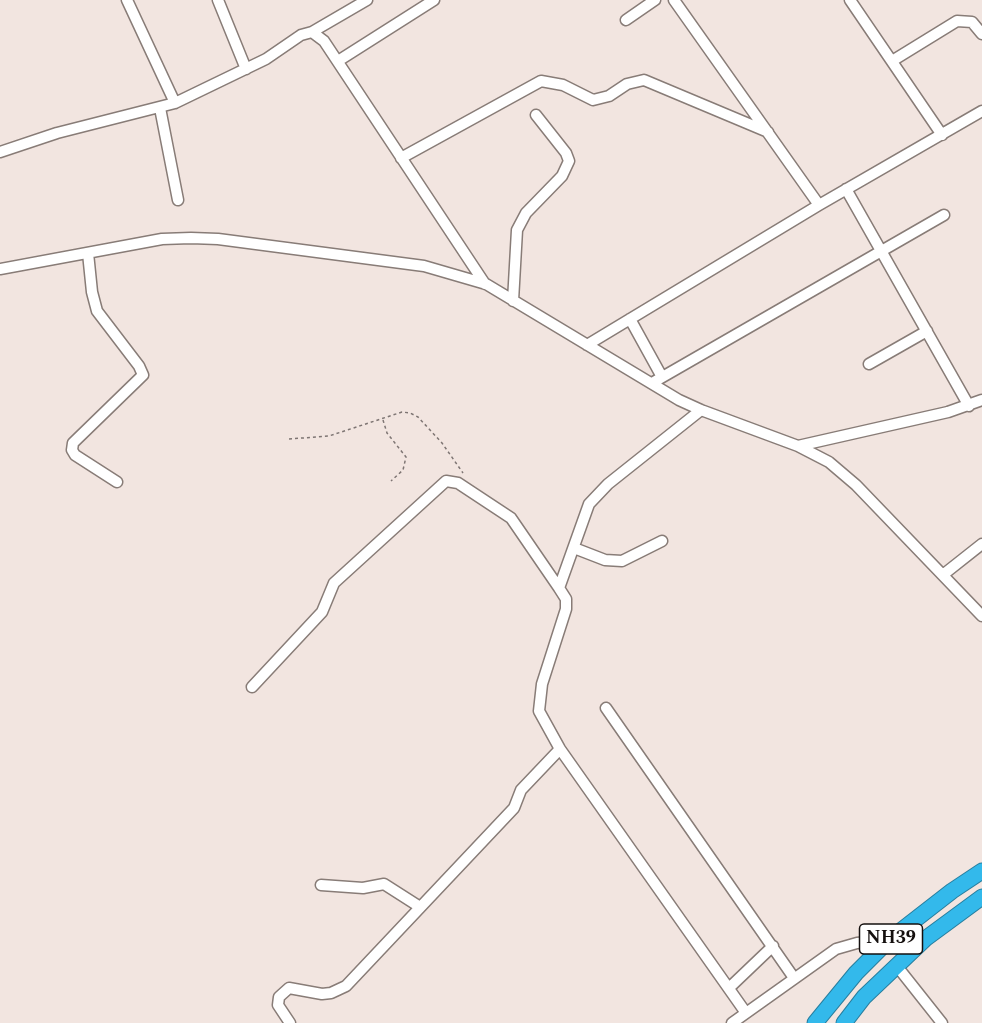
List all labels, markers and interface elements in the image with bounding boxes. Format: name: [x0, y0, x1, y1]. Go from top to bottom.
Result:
road number: NH39: [860, 924, 922, 954]

